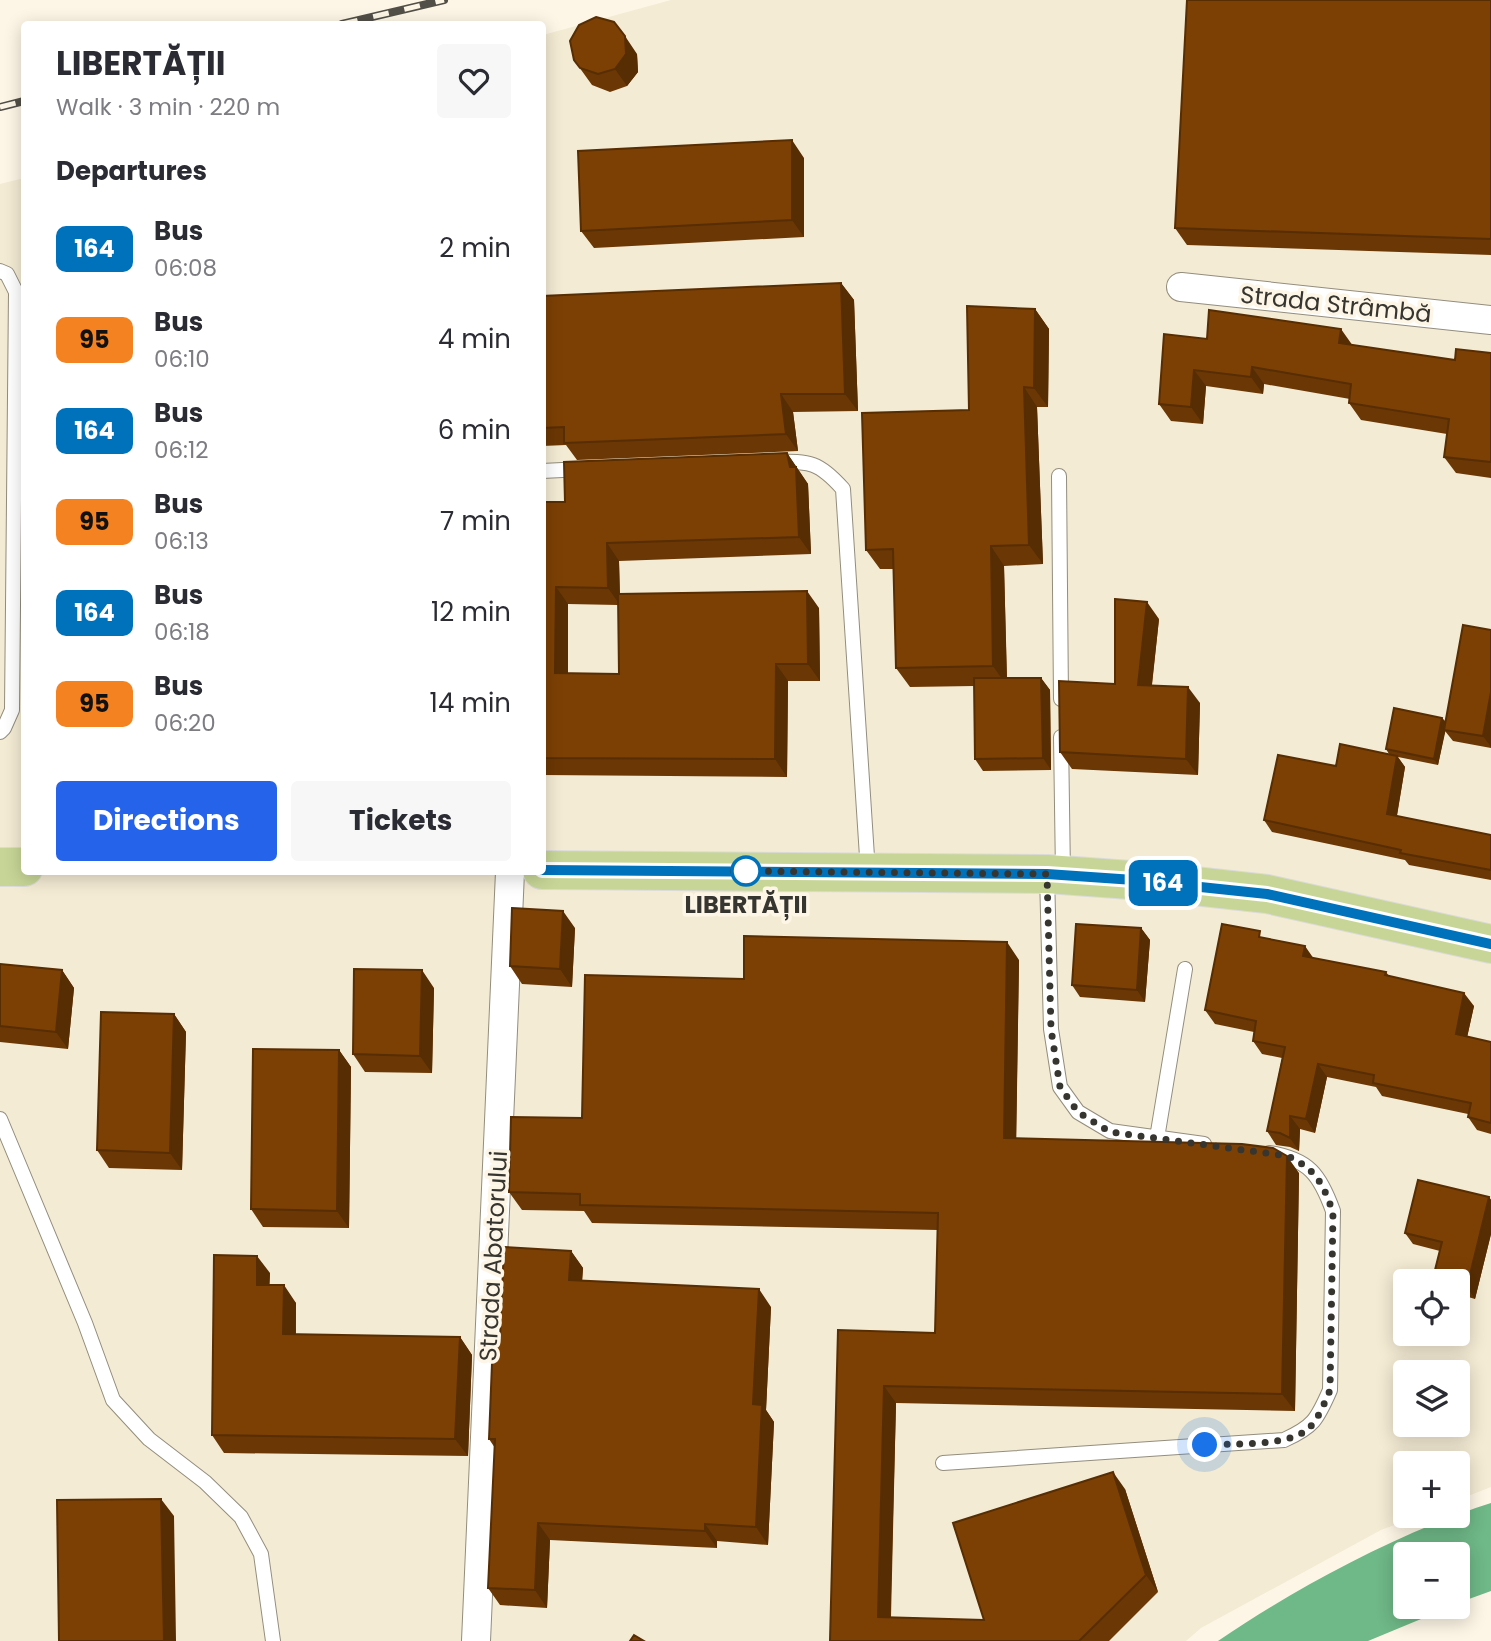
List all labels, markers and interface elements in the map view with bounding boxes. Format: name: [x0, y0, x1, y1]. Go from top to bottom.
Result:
text: LIBERTĂȚII: [56, 40, 225, 87]
button: heart: [437, 44, 511, 118]
text: Walk · 3 min · 220 m: [56, 91, 280, 123]
text: Departures: [56, 153, 207, 189]
text: Bus: [154, 213, 203, 249]
text: 2 min: [439, 230, 511, 266]
text: 164: [74, 232, 115, 265]
text: 06:08: [154, 252, 217, 284]
street label: Strada Strâmbă: [1239, 278, 1433, 330]
text: Bus: [154, 304, 203, 340]
text: 4 min: [438, 321, 511, 357]
text: 95: [79, 323, 110, 356]
text: 06:10: [154, 343, 210, 375]
text: Bus: [154, 395, 203, 431]
text: 6 min: [438, 412, 511, 448]
text: 164: [74, 414, 115, 447]
text: 06:12: [154, 434, 209, 466]
text: Bus: [154, 486, 203, 522]
text: 7 min: [440, 503, 511, 539]
text: 95: [79, 505, 110, 538]
text: 06:13: [154, 525, 209, 557]
text: Bus: [154, 577, 203, 613]
text: 12 min: [431, 594, 511, 630]
text: 164: [74, 596, 115, 629]
text: 06:18: [154, 616, 210, 648]
text: Bus: [154, 668, 203, 704]
text: 14 min: [430, 685, 511, 721]
text: 95: [79, 687, 110, 720]
text: 06:20: [154, 707, 216, 739]
button: Directions: [56, 781, 277, 861]
button: Tickets: [291, 781, 511, 861]
marker: LIBERTĂȚII: [731, 856, 761, 886]
line badge: 164: [1123, 860, 1203, 906]
text: 164: [1143, 866, 1183, 899]
place label: LIBERTĂȚII: [684, 888, 808, 921]
street label: Strada Abatorului: [471, 1150, 515, 1362]
map controls: [1393, 1269, 1470, 1619]
button: locate: [1393, 1269, 1470, 1346]
button: layers: [1393, 1360, 1470, 1437]
your location: [1187, 1427, 1222, 1462]
button: +: [1393, 1451, 1470, 1528]
button: −: [1393, 1542, 1470, 1619]

